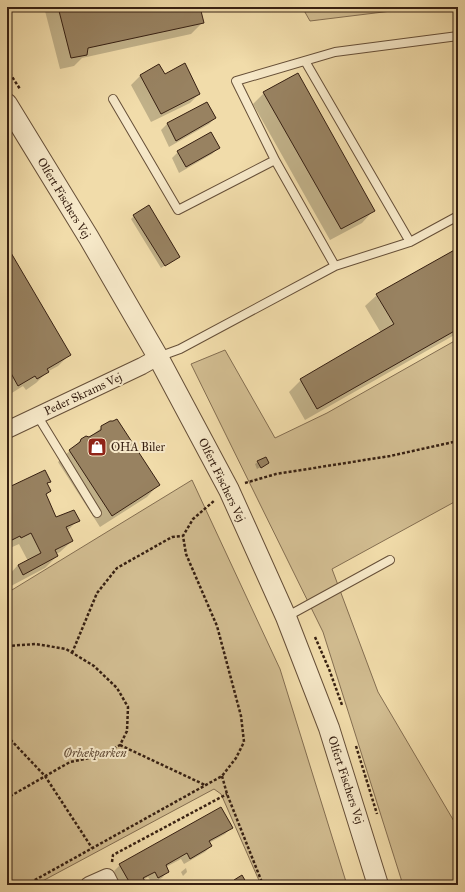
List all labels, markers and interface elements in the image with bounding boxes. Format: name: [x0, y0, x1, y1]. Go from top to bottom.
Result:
street label: Olfert Fischers Vej: [34, 155, 94, 241]
street label: Peder Skrams Vej: [42, 370, 124, 418]
shop icon: OHA Biler: [86, 436, 108, 458]
street label: Olfert Fischers Vej: [196, 436, 248, 524]
place label: OHA Biler: [111, 440, 165, 454]
street label: Olfert Fischers Vej: [325, 734, 367, 826]
park label: Ørbækparken: [64, 746, 127, 761]

